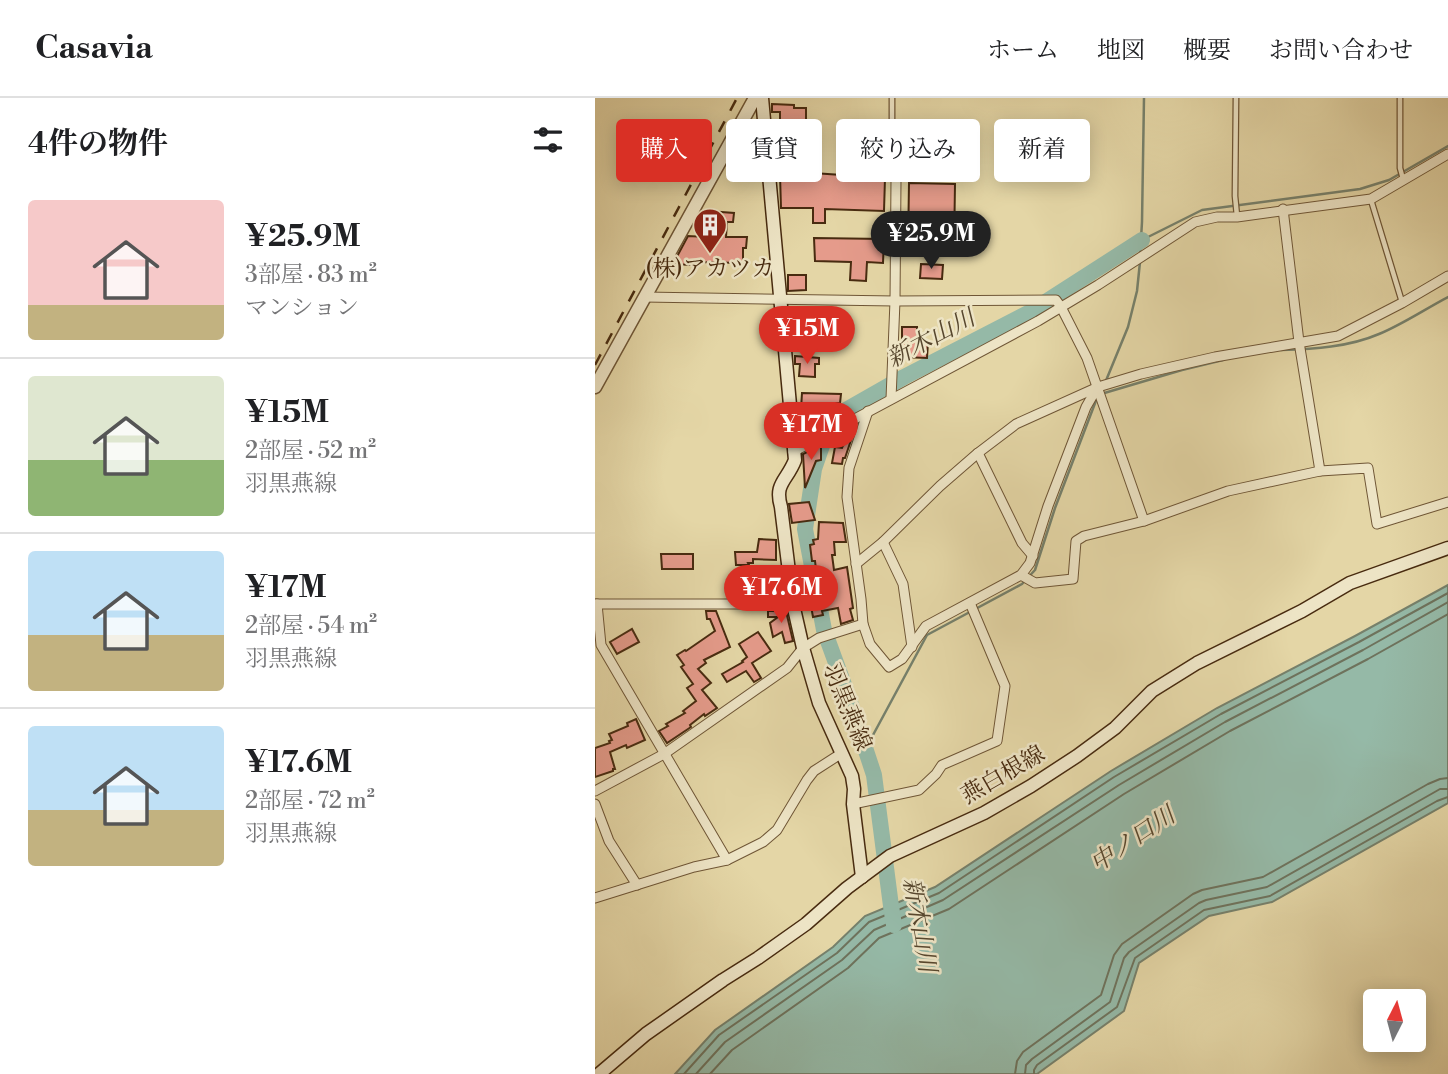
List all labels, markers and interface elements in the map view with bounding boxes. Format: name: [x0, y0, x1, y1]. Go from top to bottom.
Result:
text: Casavia: [35, 28, 153, 69]
text: ホーム: [987, 36, 1059, 66]
text: 地図: [1097, 36, 1145, 66]
text: 概要: [1183, 36, 1231, 66]
text: お問い合わせ: [1269, 36, 1413, 66]
chip: 購入: [616, 119, 712, 182]
chip: 賃貸: [726, 119, 822, 182]
chip: 絞り込み: [836, 119, 980, 182]
chip: 新着: [994, 119, 1090, 182]
icon: filters: [529, 121, 567, 159]
text: 4件の物件: [28, 125, 168, 163]
building icon: (株)アカツカ: [691, 206, 729, 255]
pin: ¥25.9M: [874, 212, 988, 271]
text: ¥25.9M: [245, 218, 360, 256]
text: ¥25.9M: [887, 220, 975, 248]
icon: home: [84, 228, 168, 312]
place label: (株)アカツカ: [646, 255, 774, 283]
text: 3部屋 · 83 m²: [245, 261, 377, 289]
text: マンション: [245, 294, 359, 322]
water label: 新木山川: [882, 302, 983, 375]
pin: ¥15M: [766, 306, 848, 366]
text: ¥15M: [775, 315, 839, 343]
text: ¥15M: [245, 394, 329, 432]
pin: ¥17M: [770, 402, 852, 462]
icon: home: [84, 404, 168, 488]
text: ¥17M: [780, 411, 842, 439]
text: 2部屋 · 52 m²: [245, 437, 376, 465]
text: 羽黒燕線: [245, 470, 337, 498]
pin: ¥17.6M: [724, 566, 838, 625]
text: ¥17M: [245, 569, 326, 607]
text: ¥17.6M: [740, 574, 822, 602]
icon: home: [84, 579, 168, 663]
text: 2部屋 · 54 m²: [245, 612, 377, 640]
text: 羽黒燕線: [245, 645, 337, 673]
street label: 羽黒燕線: [817, 659, 877, 755]
street label: 燕白根線: [956, 740, 1050, 810]
text: ¥17.6M: [245, 744, 352, 782]
icon: home: [84, 754, 168, 838]
text: 2部屋 · 72 m²: [245, 787, 375, 815]
water label: 中ノ口川: [1085, 799, 1184, 879]
text: 羽黒燕線: [245, 820, 337, 848]
water label: 新木山川: [896, 875, 943, 978]
north arrow: [1363, 989, 1426, 1052]
map controls: [1363, 989, 1426, 1052]

